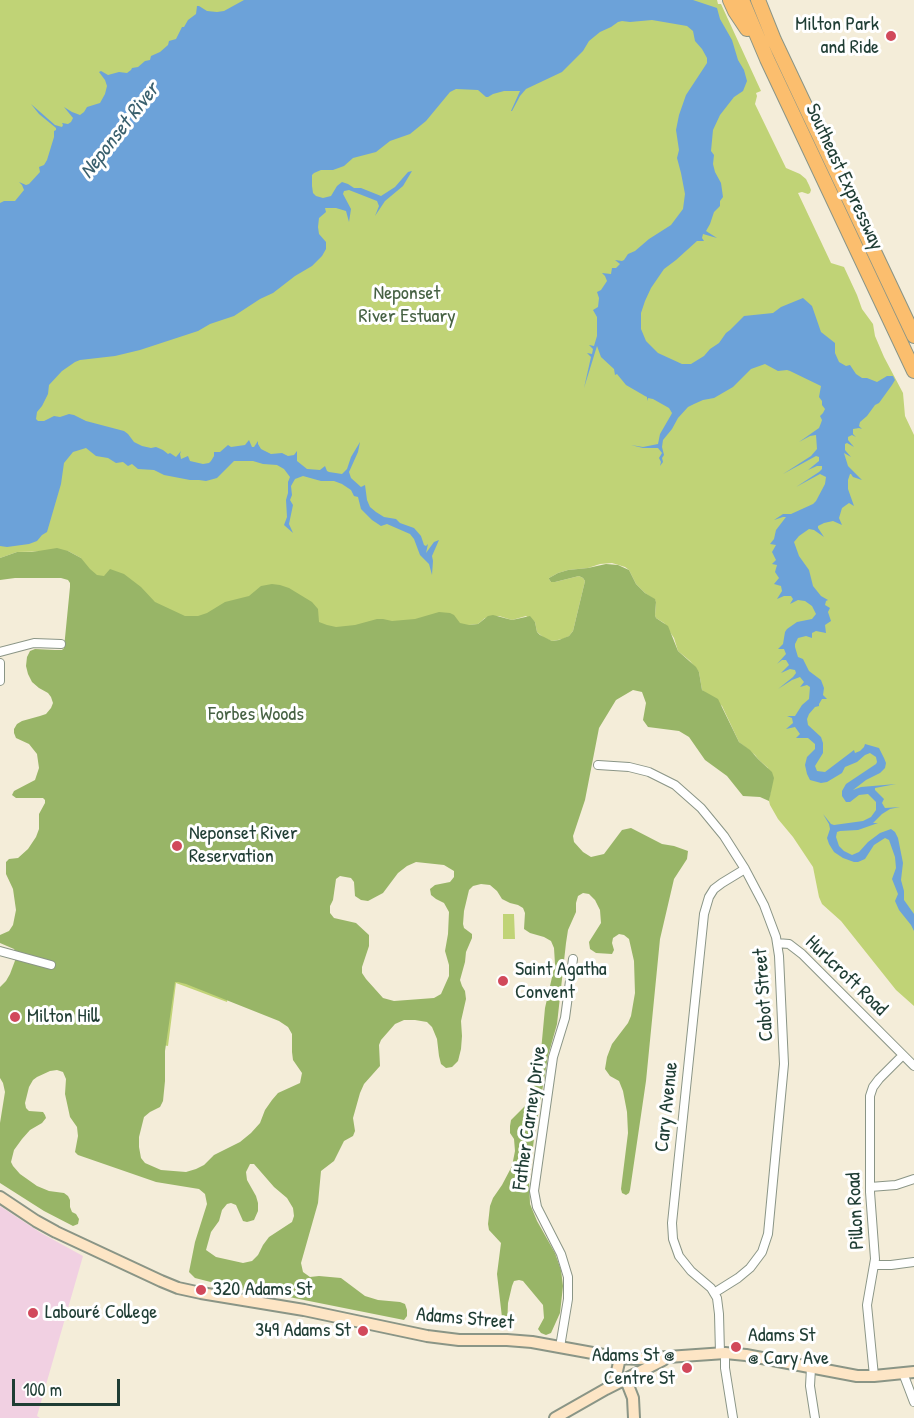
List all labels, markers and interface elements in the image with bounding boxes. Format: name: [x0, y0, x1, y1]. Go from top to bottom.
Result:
place label: Milton Park and Ride: [795, 13, 879, 60]
marker: Milton Park and Ride: [884, 29, 898, 43]
water label: Neponset River: [75, 78, 165, 184]
street label: Southeast Expressway: [800, 100, 888, 254]
park label: Neponset River Estuary: [358, 282, 456, 329]
park label: Forbes Woods: [208, 703, 304, 727]
place label: Neponset River Reservation: [189, 822, 298, 869]
marker: Neponset River Reservation: [170, 839, 184, 853]
street label: Hurlcroft Road: [800, 931, 892, 1021]
street label: Cabot Street: [749, 948, 779, 1042]
place label: Saint Agatha Convent: [515, 958, 607, 1005]
marker: Saint Agatha Convent: [496, 974, 510, 988]
place label: Milton Hill: [27, 1005, 100, 1029]
marker: Milton Hill: [8, 1010, 22, 1024]
street label: Father Carney Drive: [508, 1044, 552, 1192]
street label: Cary Avenue: [650, 1061, 684, 1153]
street label: Pillon Road: [842, 1172, 870, 1250]
place label: 320 Adams St: [213, 1278, 312, 1302]
marker: 320 Adams St: [194, 1283, 208, 1297]
place label: Labouré College: [45, 1301, 157, 1325]
street label: Adams Street: [415, 1303, 515, 1335]
marker: Labouré College: [26, 1306, 40, 1320]
place label: 349 Adams St: [255, 1319, 351, 1343]
marker: 349 Adams St: [356, 1324, 370, 1338]
place label: Adams St @ Cary Ave: [748, 1324, 829, 1371]
marker: Adams St @ Cary Ave: [729, 1340, 743, 1354]
place label: Adams St @ Centre St: [592, 1344, 675, 1391]
marker: Adams St @ Centre St: [680, 1361, 694, 1375]
scale bar: [15, 1367, 123, 1405]
text: 100 m: [23, 1377, 62, 1402]

